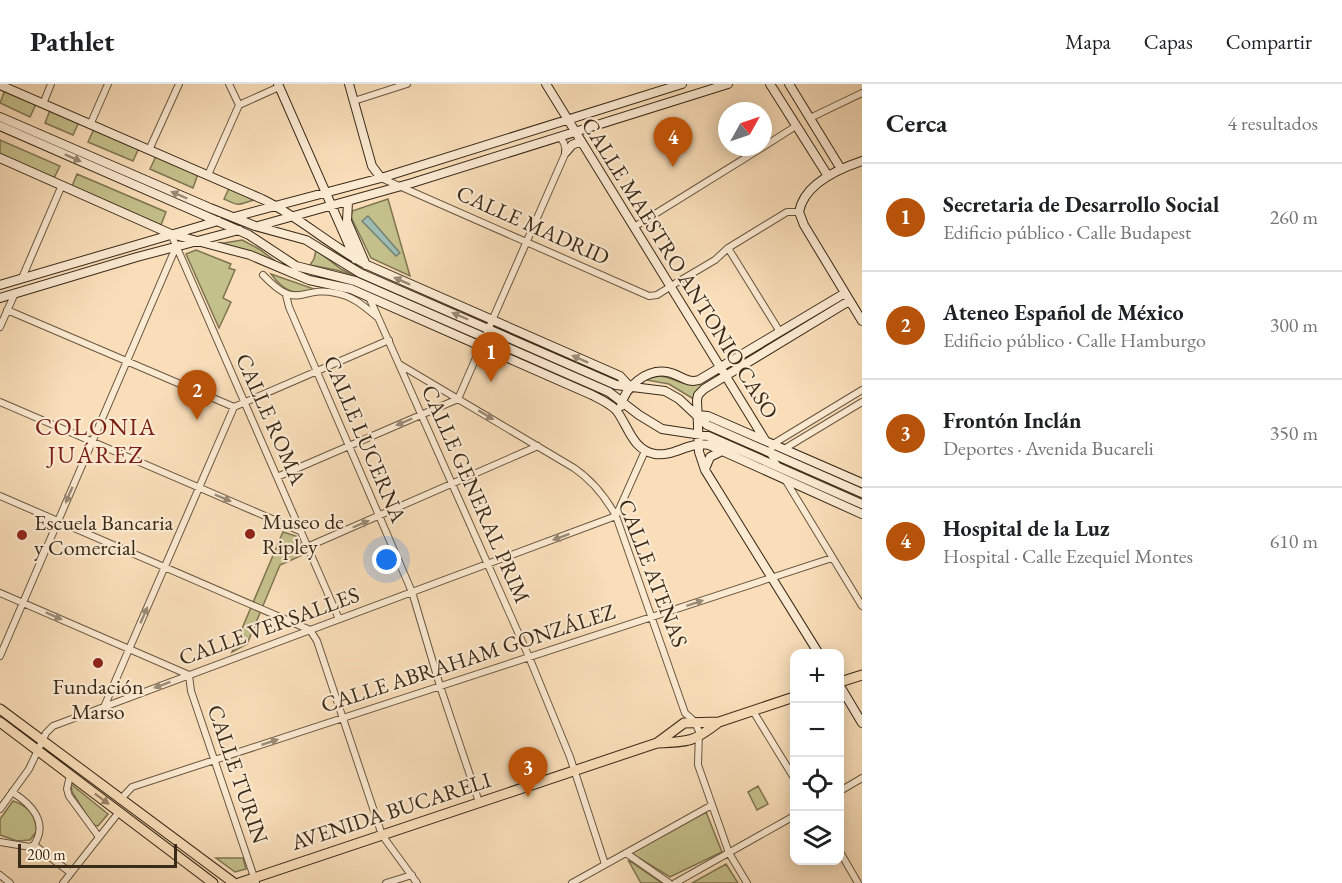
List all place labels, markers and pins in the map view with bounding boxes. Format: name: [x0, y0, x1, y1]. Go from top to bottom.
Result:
pin: 4: [654, 118, 692, 167]
pin: 1: [472, 332, 510, 382]
pin: 2: [178, 370, 216, 420]
place label: Museo de Ripley: [262, 507, 344, 561]
place label: Escuela Bancaria y Comercial: [34, 508, 174, 562]
marker: Museo de Ripley: [243, 527, 257, 541]
marker: Escuela Bancaria y Comercial: [15, 528, 29, 542]
marker: Fundación Marso: [91, 656, 105, 670]
place label: Fundación Marso: [52, 672, 144, 726]
pin: 3: [508, 748, 548, 797]

